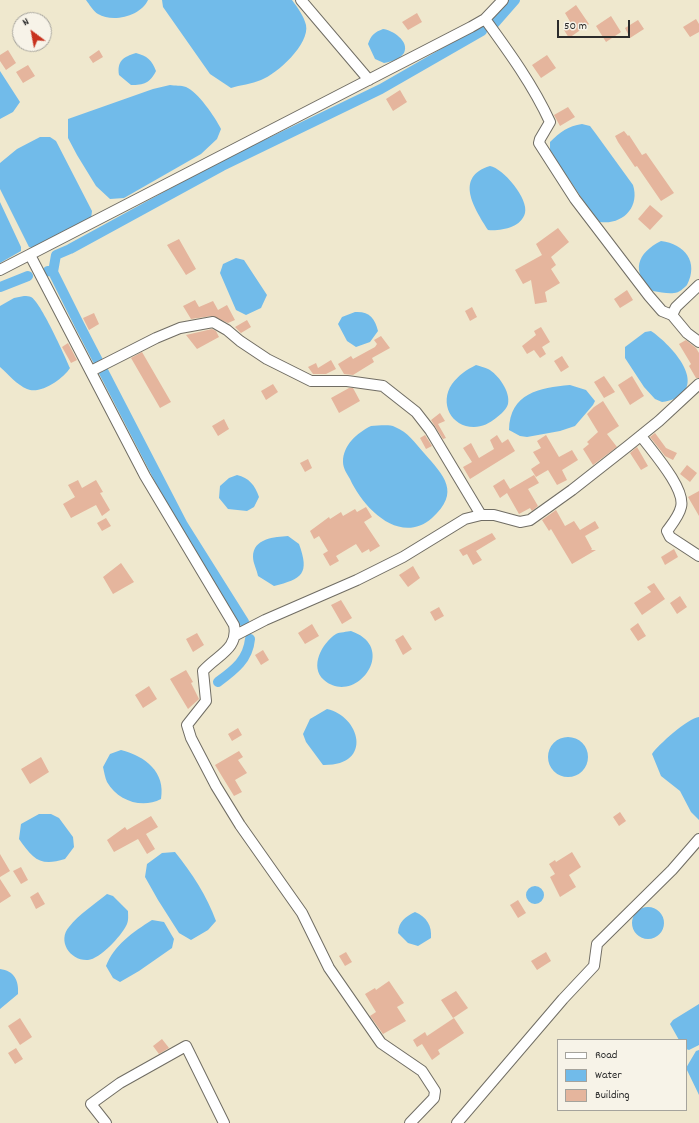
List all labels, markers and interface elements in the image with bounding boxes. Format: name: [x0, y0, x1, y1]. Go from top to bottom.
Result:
north arrow: [12, 12, 52, 52]
scale bar: [559, 12, 632, 38]
text: N: [20, 14, 33, 31]
text: 50 m: [564, 18, 587, 35]
legend: [557, 1039, 687, 1111]
text: Road: [595, 1047, 617, 1064]
text: Water: [595, 1067, 622, 1084]
text: Building: [595, 1087, 630, 1104]

